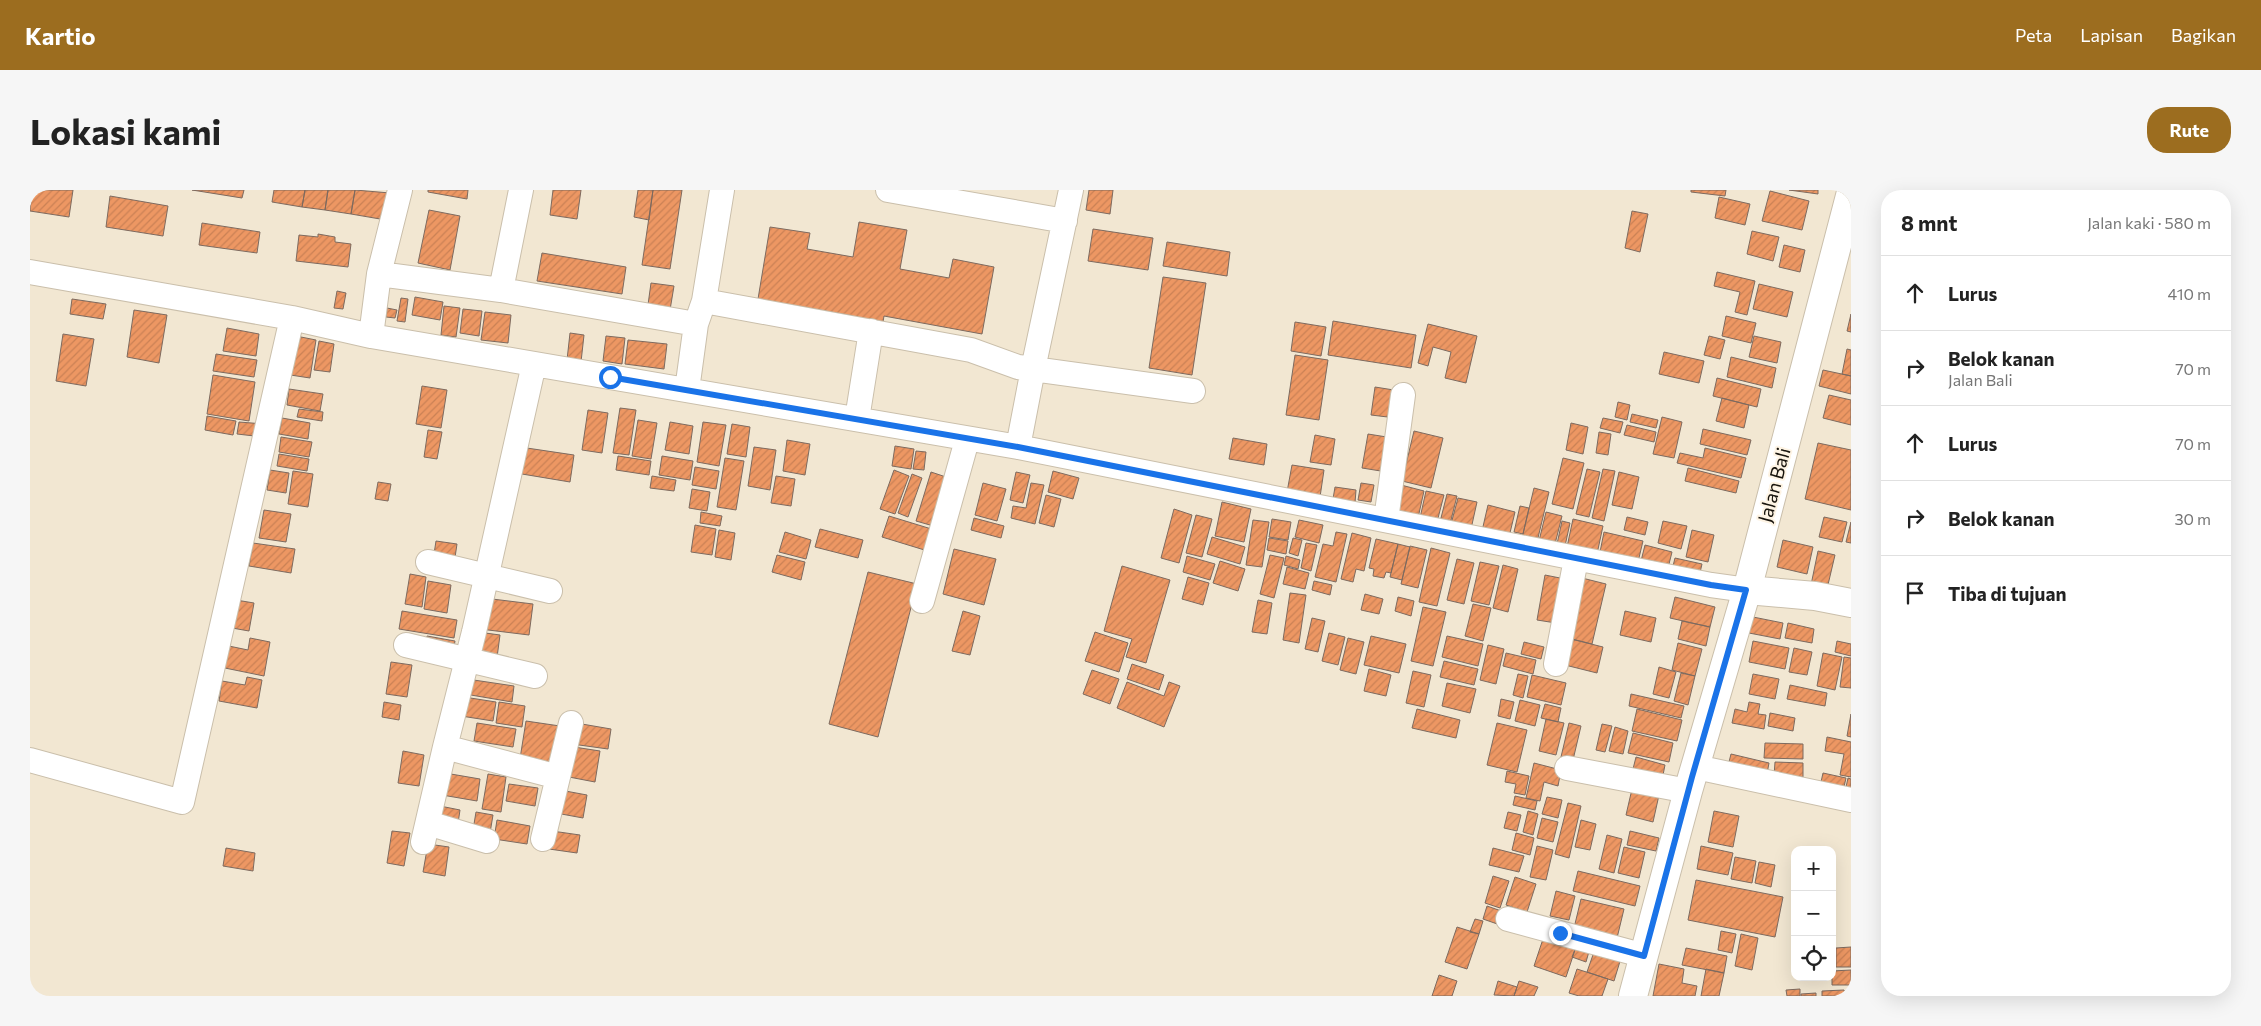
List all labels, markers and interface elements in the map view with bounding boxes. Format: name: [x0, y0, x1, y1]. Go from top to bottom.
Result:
text: Kartio: [25, 21, 95, 50]
text: Peta: [2015, 24, 2052, 46]
text: Lapisan: [2080, 24, 2143, 46]
text: Bagikan: [2171, 24, 2236, 46]
button: Rute: [2147, 107, 2231, 153]
text: Lokasi kami: [30, 109, 221, 152]
text: 8 mnt: [1901, 210, 1957, 235]
text: Jalan kaki · 580 m: [2087, 213, 2211, 232]
icon: ahead: [1901, 279, 1929, 307]
text: Lurus: [1948, 282, 1997, 305]
text: 410 m: [2168, 284, 2211, 303]
text: Belok kanan: [1948, 347, 2055, 370]
icon: right: [1901, 354, 1929, 382]
text: 70 m: [2175, 359, 2211, 378]
route start: [599, 366, 622, 389]
text: Jalan Bali: [1948, 370, 2013, 389]
icon: ahead: [1901, 429, 1929, 457]
text: Lurus: [1948, 432, 1997, 455]
text: 70 m: [2175, 434, 2211, 453]
street label: Jalan Bali: [1752, 445, 1795, 525]
icon: right: [1901, 504, 1929, 532]
text: Belok kanan: [1948, 507, 2055, 530]
text: 30 m: [2174, 509, 2211, 528]
icon: arrive: [1901, 579, 1929, 607]
text: Tiba di tujuan: [1948, 582, 2066, 605]
map controls: [1791, 846, 1836, 981]
button: +: [1791, 846, 1836, 891]
button: −: [1791, 891, 1836, 936]
route end: [1549, 922, 1572, 945]
button: locate: [1791, 936, 1836, 981]

